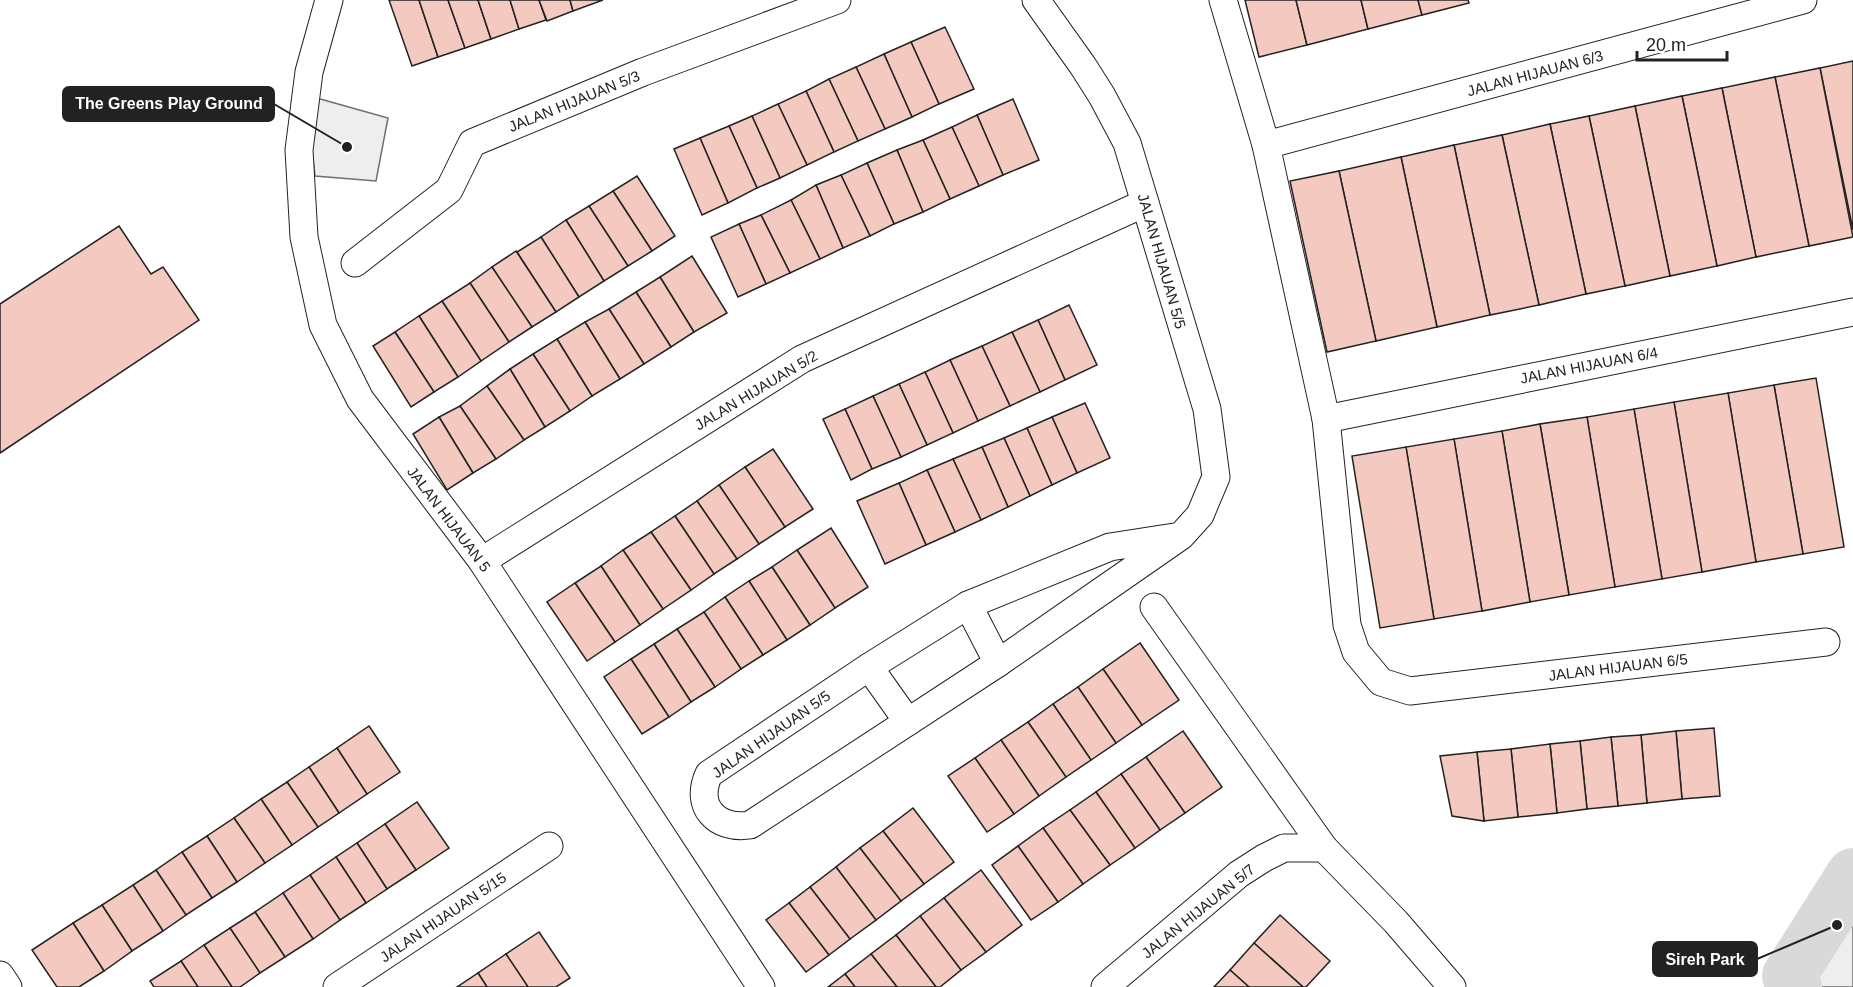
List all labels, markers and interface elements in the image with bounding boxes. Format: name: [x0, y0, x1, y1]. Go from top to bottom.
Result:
scale bar: [1637, 24, 1727, 62]
text: 20 m: [1646, 35, 1686, 55]
street label: JALAN HIJAUAN 6/3: [1465, 47, 1605, 99]
street label: JALAN HIJAUAN 5/3: [506, 67, 642, 135]
callout: The Greens Play Ground: [63, 87, 274, 121]
text: The Greens Play Ground: [75, 95, 263, 112]
street label: JALAN HIJAUAN 5/5: [1135, 191, 1189, 331]
street label: JALAN HIJAUAN 6/4: [1519, 343, 1659, 387]
street label: JALAN HIJAUAN 5/2: [692, 347, 820, 433]
street label: JALAN HIJAUAN 5: [404, 463, 494, 575]
street label: JALAN HIJAUAN 6/5: [1547, 650, 1689, 684]
street label: JALAN HIJAUAN 5/5: [709, 687, 833, 781]
street label: JALAN HIJAUAN 5/7: [1138, 860, 1258, 962]
street label: JALAN HIJAUAN 5/15: [377, 868, 509, 966]
callout: Sireh Park: [1653, 942, 1757, 976]
text: Sireh Park: [1665, 951, 1745, 968]

